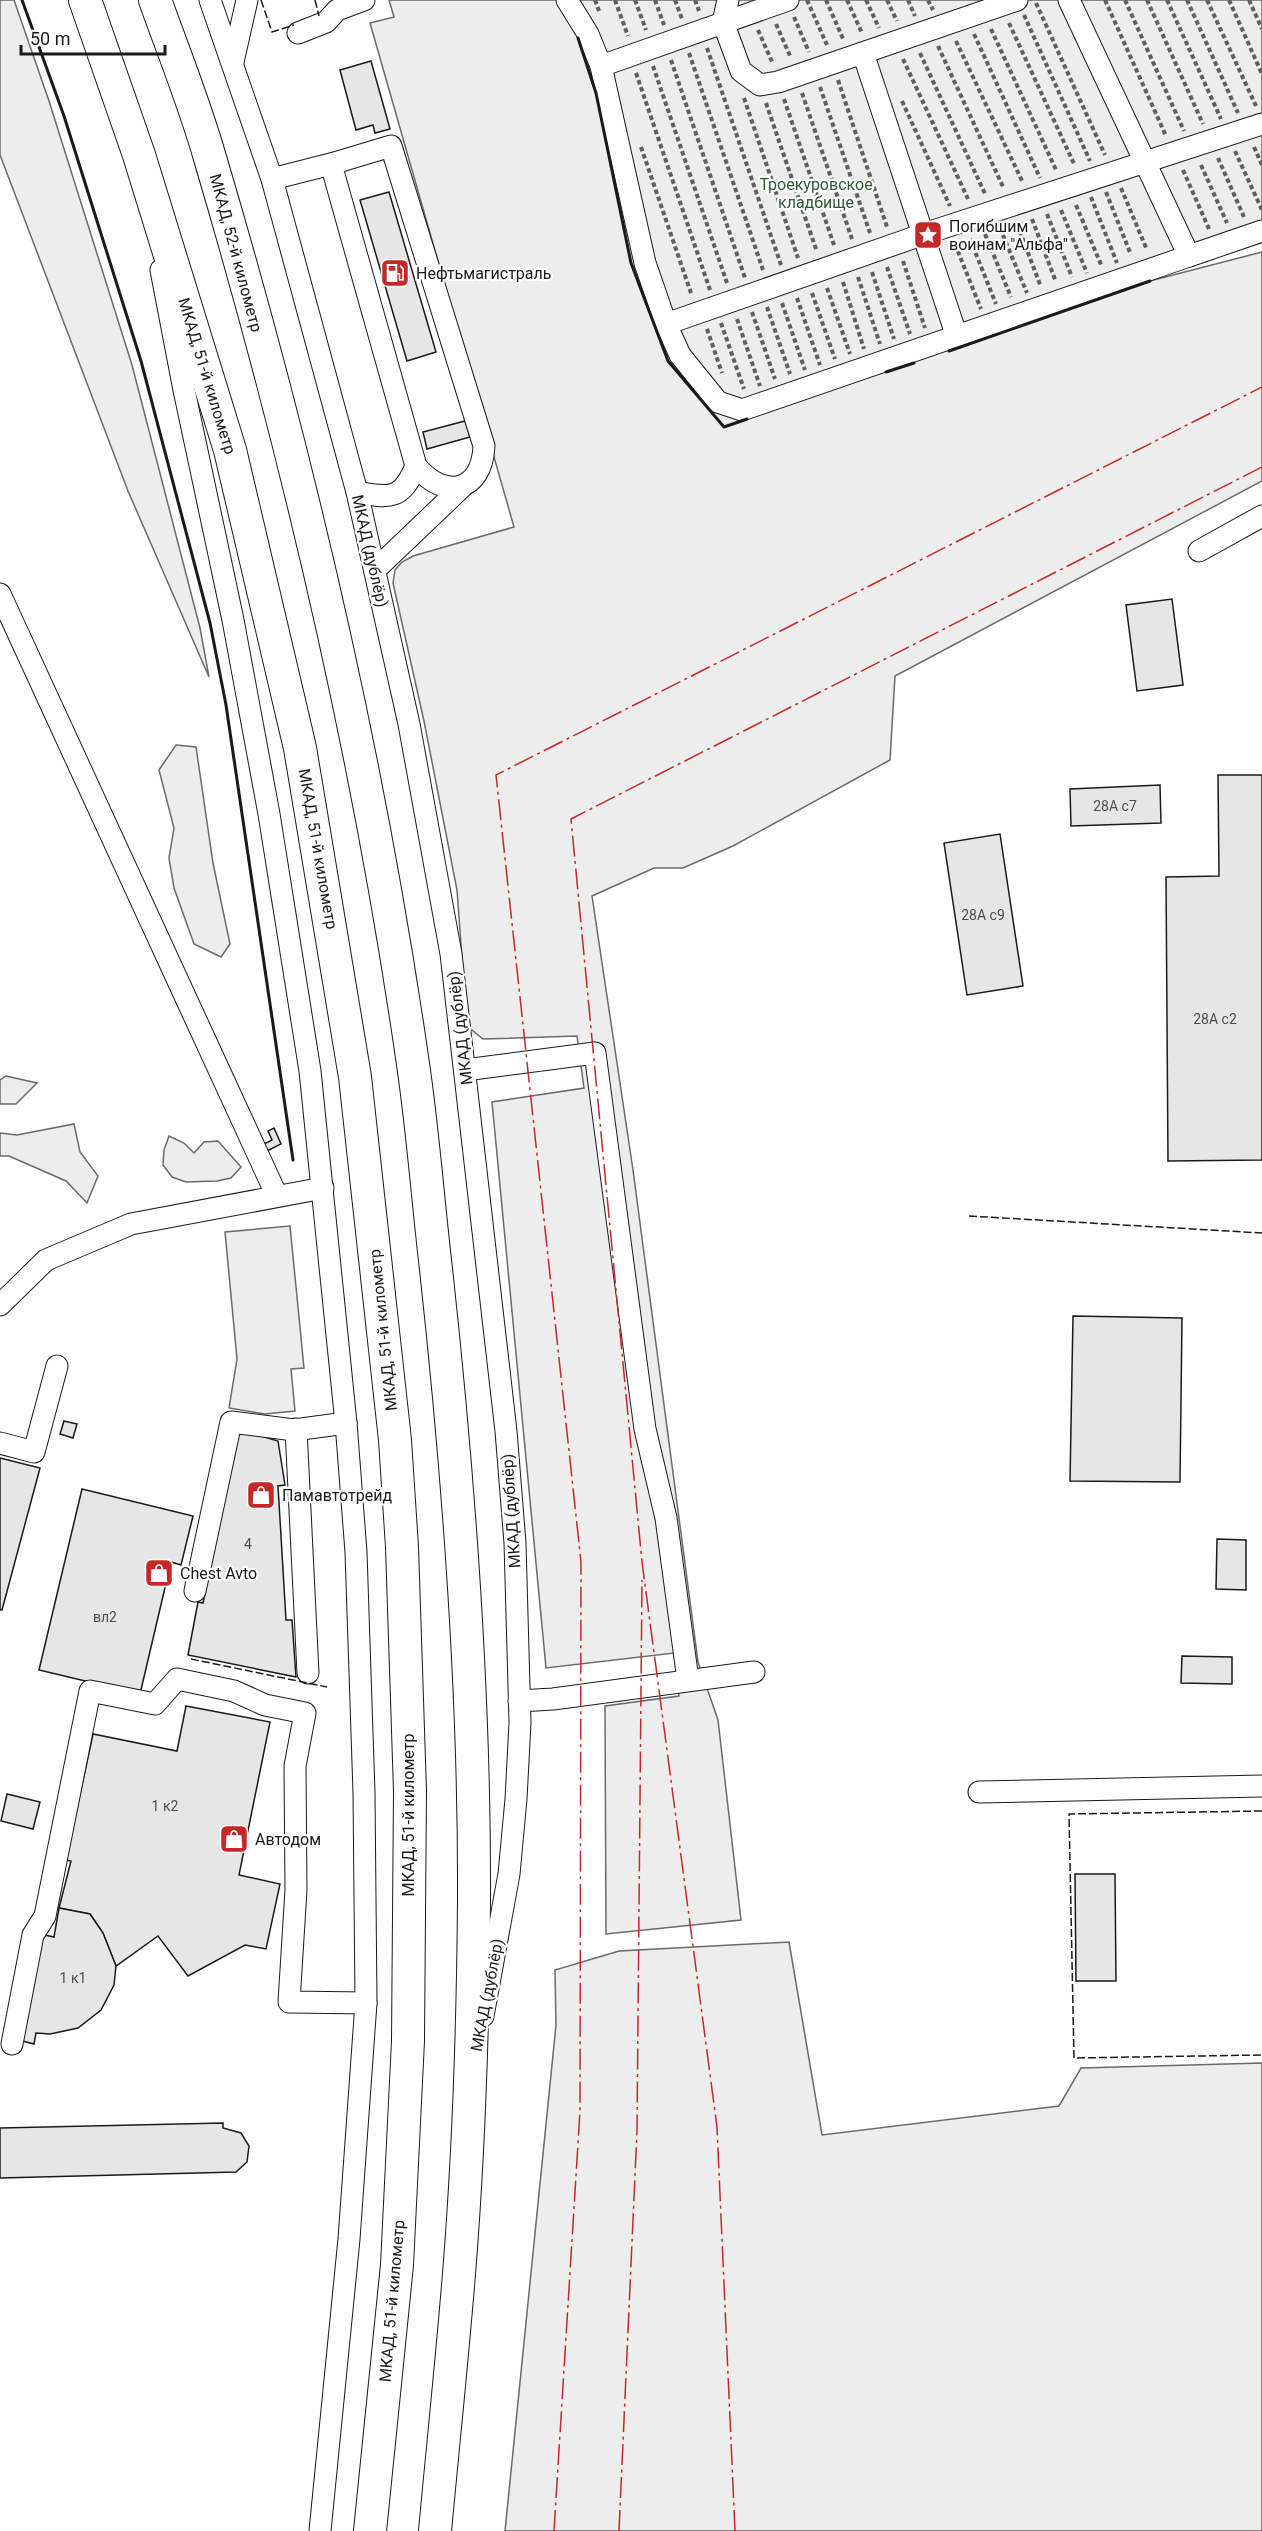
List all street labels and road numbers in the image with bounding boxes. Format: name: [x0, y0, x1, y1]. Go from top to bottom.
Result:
street label: МКАД, 52-й километр: [206, 172, 266, 334]
street label: МКАД, 51-й километр: [174, 295, 240, 457]
street label: МКАД (дублёр): [348, 493, 392, 609]
street label: МКАД, 51-й километр: [295, 767, 341, 931]
street label: МКАД (дублёр): [444, 970, 476, 1086]
street label: МКАД, 51-й километр: [365, 1248, 401, 1412]
street label: МКАД (дублёр): [498, 1453, 524, 1569]
street label: МКАД, 51-й километр: [399, 1734, 418, 1896]
street label: МКАД (дублёр): [467, 1937, 507, 2053]
street label: МКАД, 51-й километр: [375, 2219, 409, 2383]

